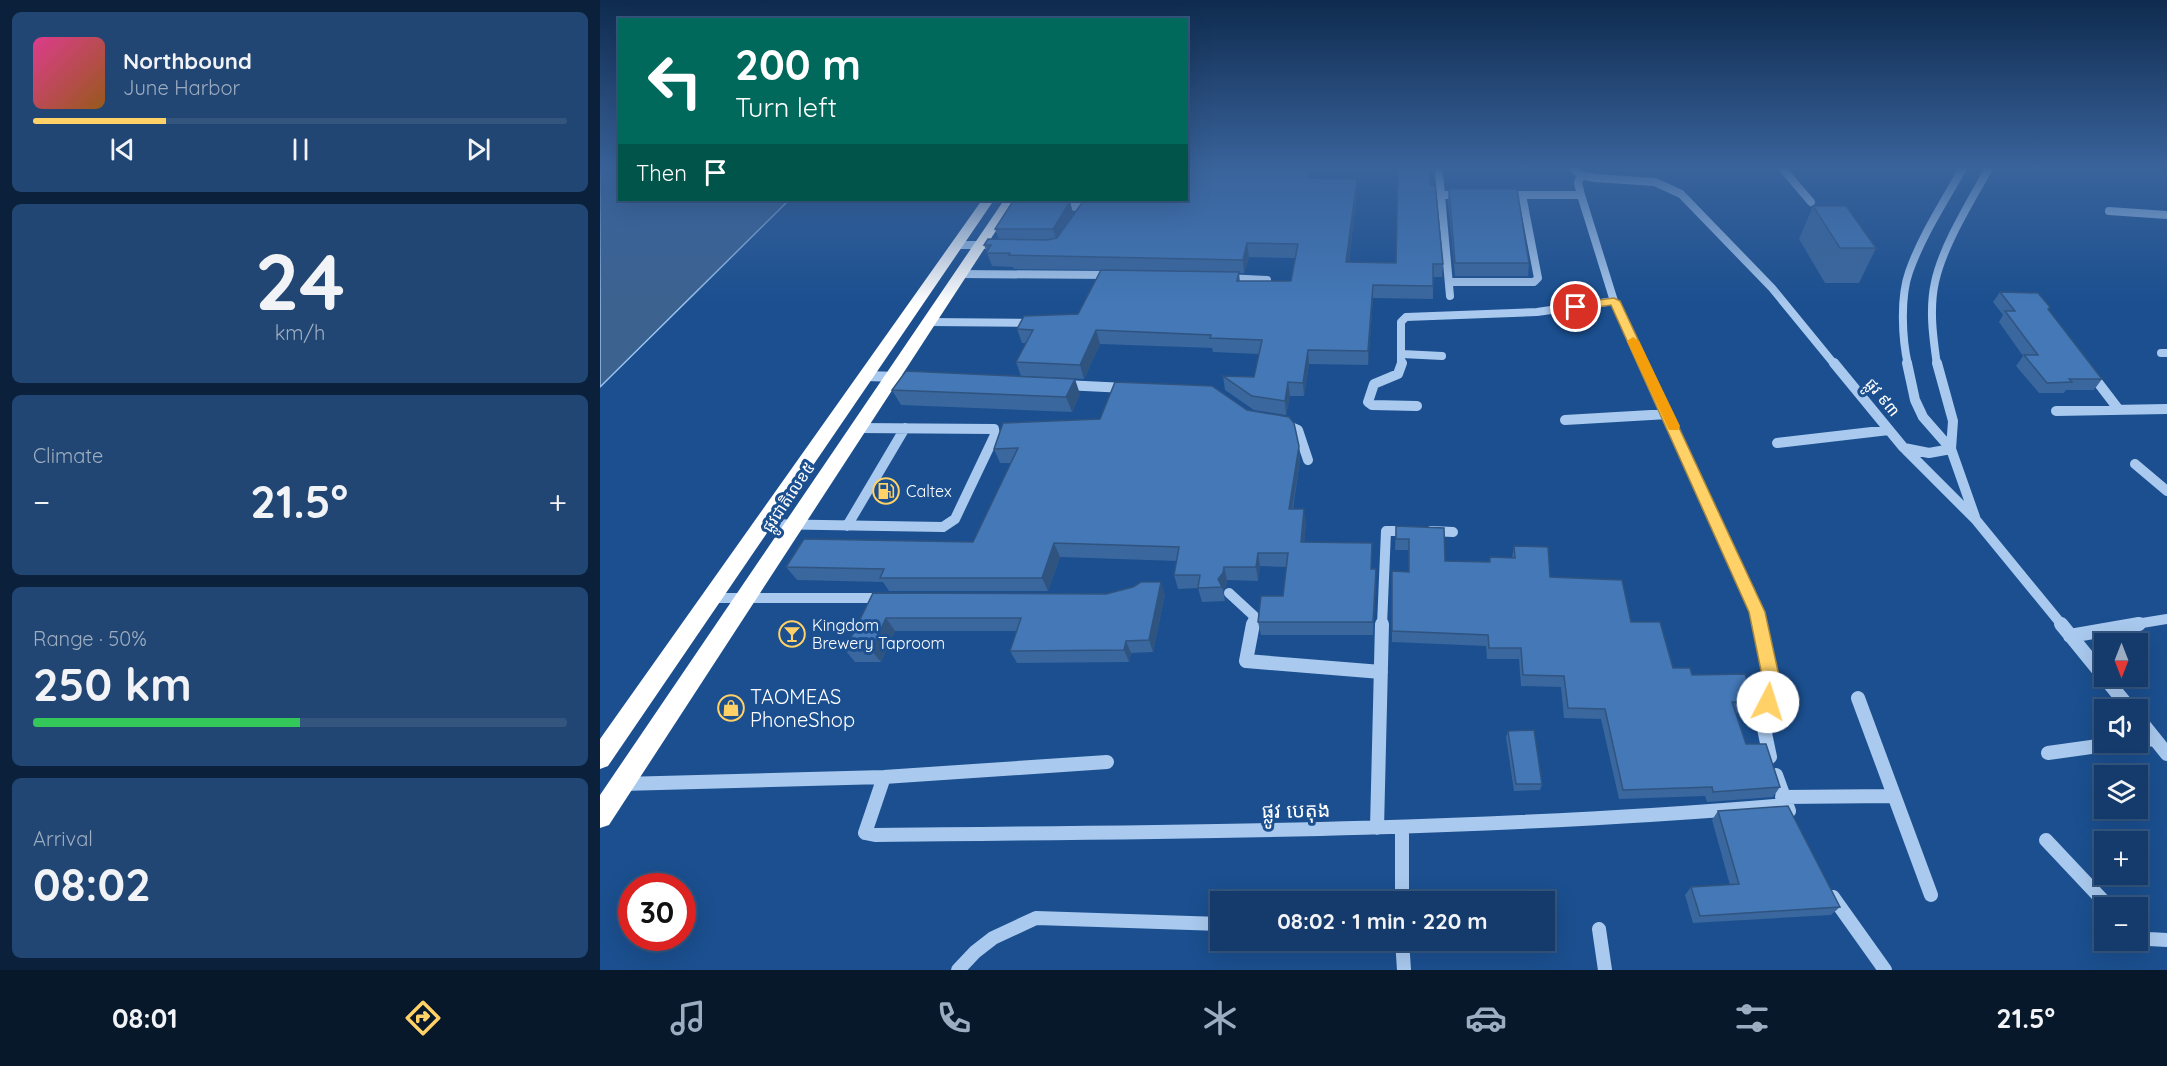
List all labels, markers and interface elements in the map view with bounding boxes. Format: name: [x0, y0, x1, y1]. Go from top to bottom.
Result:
text: 200 m: [735, 38, 861, 91]
icon: left: [636, 42, 714, 120]
text: Northbound: [123, 47, 252, 75]
text: June Harbor: [123, 75, 240, 100]
text: Turn left: [735, 90, 837, 124]
icon: previous: [106, 133, 139, 166]
icon: pause: [284, 133, 317, 166]
icon: next: [462, 133, 495, 166]
icon: arrive: [699, 156, 732, 189]
text: Then: [636, 159, 687, 187]
text: 24: [255, 232, 345, 330]
pin: [1550, 281, 1601, 332]
icon: arrive: [1559, 290, 1592, 323]
text: km/h: [275, 320, 325, 345]
street label: ផ្លូវ ៩៣: [1858, 374, 1905, 423]
text: Climate: [33, 443, 103, 468]
street label: ផ្លូវជាតិលេខ៥: [757, 458, 823, 538]
text: 21.5°: [250, 473, 348, 529]
fuel station icon: Caltex: [871, 476, 901, 506]
text: −: [33, 481, 50, 522]
text: +: [548, 481, 567, 522]
place label: Caltex: [906, 481, 952, 501]
place label: Kingdom Brewery Taproom: [812, 615, 945, 653]
bar icon: Kingdom Brewery Taproom: [777, 619, 807, 649]
text: Range · 50%: [33, 626, 147, 651]
north arrow: [2094, 633, 2148, 687]
map controls: [2094, 633, 2148, 951]
text: 250 km: [33, 656, 192, 712]
position arrow: [1736, 670, 1800, 734]
place label: TAOMEAS PhoneShop: [750, 684, 855, 732]
shop icon: TAOMEAS PhoneShop: [716, 693, 746, 723]
button: sound: [2094, 699, 2148, 753]
button: layers: [2094, 765, 2148, 819]
street label: ផ្លូវ បេតុង: [1262, 797, 1331, 830]
text: Arrival: [33, 826, 93, 851]
button: +: [2094, 831, 2148, 885]
text: 08:02: [33, 856, 151, 912]
speed limit sign: 30: [618, 873, 696, 951]
button: −: [2094, 897, 2148, 951]
text: 08:02 · 1 min · 220 m: [1277, 907, 1488, 935]
icon: directions: [402, 997, 444, 1039]
icon: music: [667, 997, 709, 1039]
icon: phone: [933, 997, 975, 1039]
icon: climate: [1199, 997, 1241, 1039]
icon: car: [1465, 997, 1507, 1039]
icon: filters: [1731, 997, 1773, 1039]
text: 08:01: [112, 1001, 178, 1035]
text: 21.5°: [1996, 1001, 2055, 1035]

